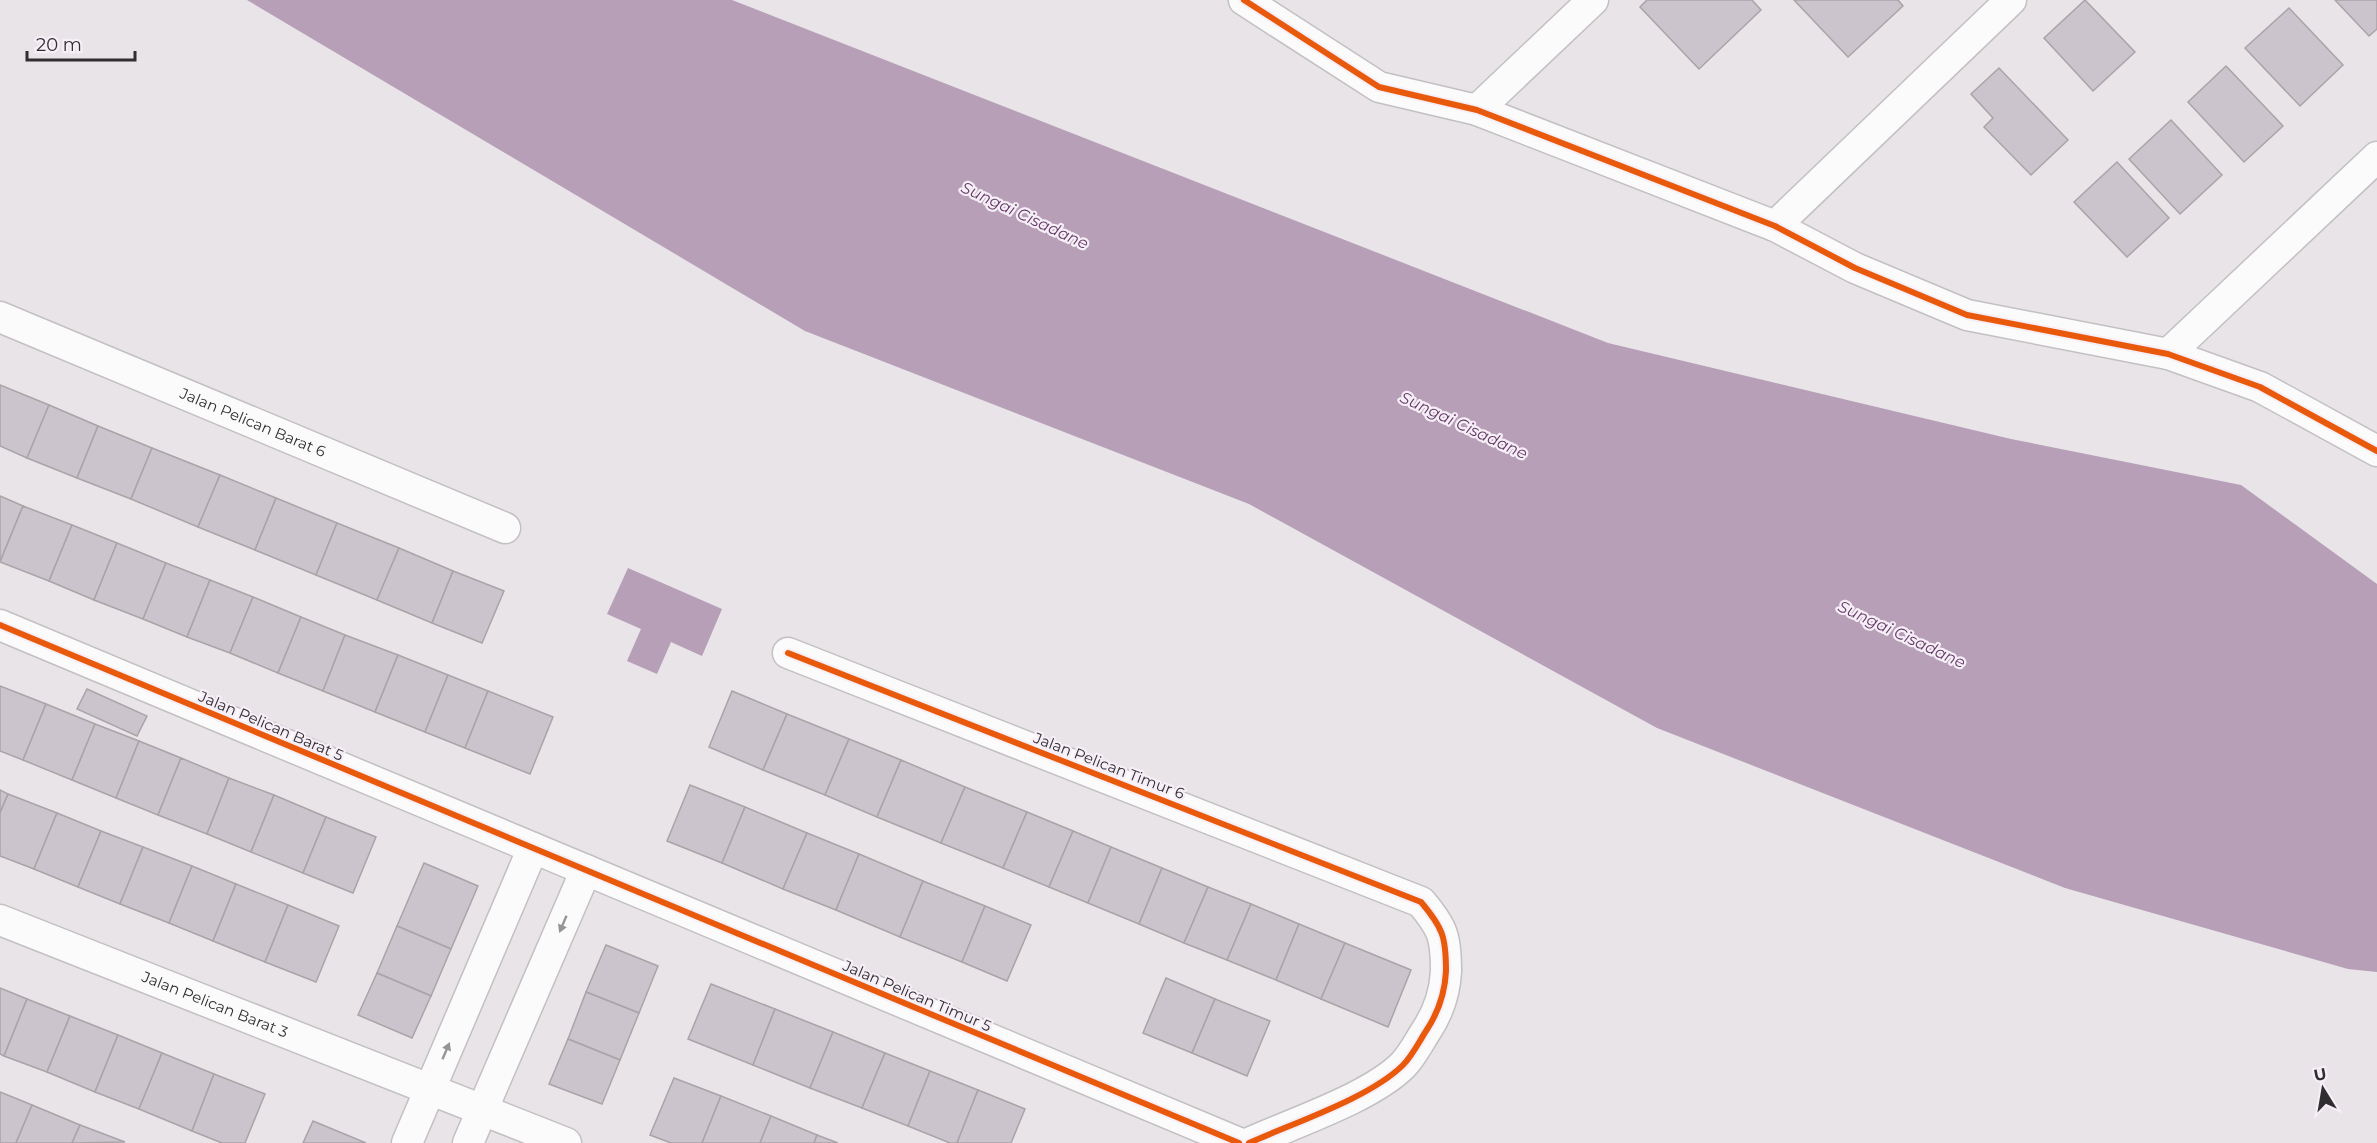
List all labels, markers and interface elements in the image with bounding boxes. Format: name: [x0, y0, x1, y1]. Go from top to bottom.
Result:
scale bar: [27, 24, 135, 62]
text: 20 m: [36, 34, 82, 56]
water label: Sungai Cisadane: [958, 178, 1092, 253]
street label: Jalan Pelican Barat 6: [176, 383, 329, 461]
water label: Sungai Cisadane: [1397, 388, 1531, 463]
water label: Sungai Cisadane: [1835, 597, 1969, 672]
street label: Jalan Pelican Barat 5: [195, 686, 346, 765]
street label: Jalan Pelican Timur 6: [1030, 728, 1187, 803]
one-way arrow: [558, 915, 567, 933]
street label: Jalan Pelican Timur 5: [839, 955, 994, 1035]
street label: Jalan Pelican Barat 3: [138, 967, 291, 1042]
one-way arrow: [441, 1041, 451, 1059]
north arrow: [2293, 1059, 2353, 1119]
text: U: [2312, 1064, 2328, 1085]

